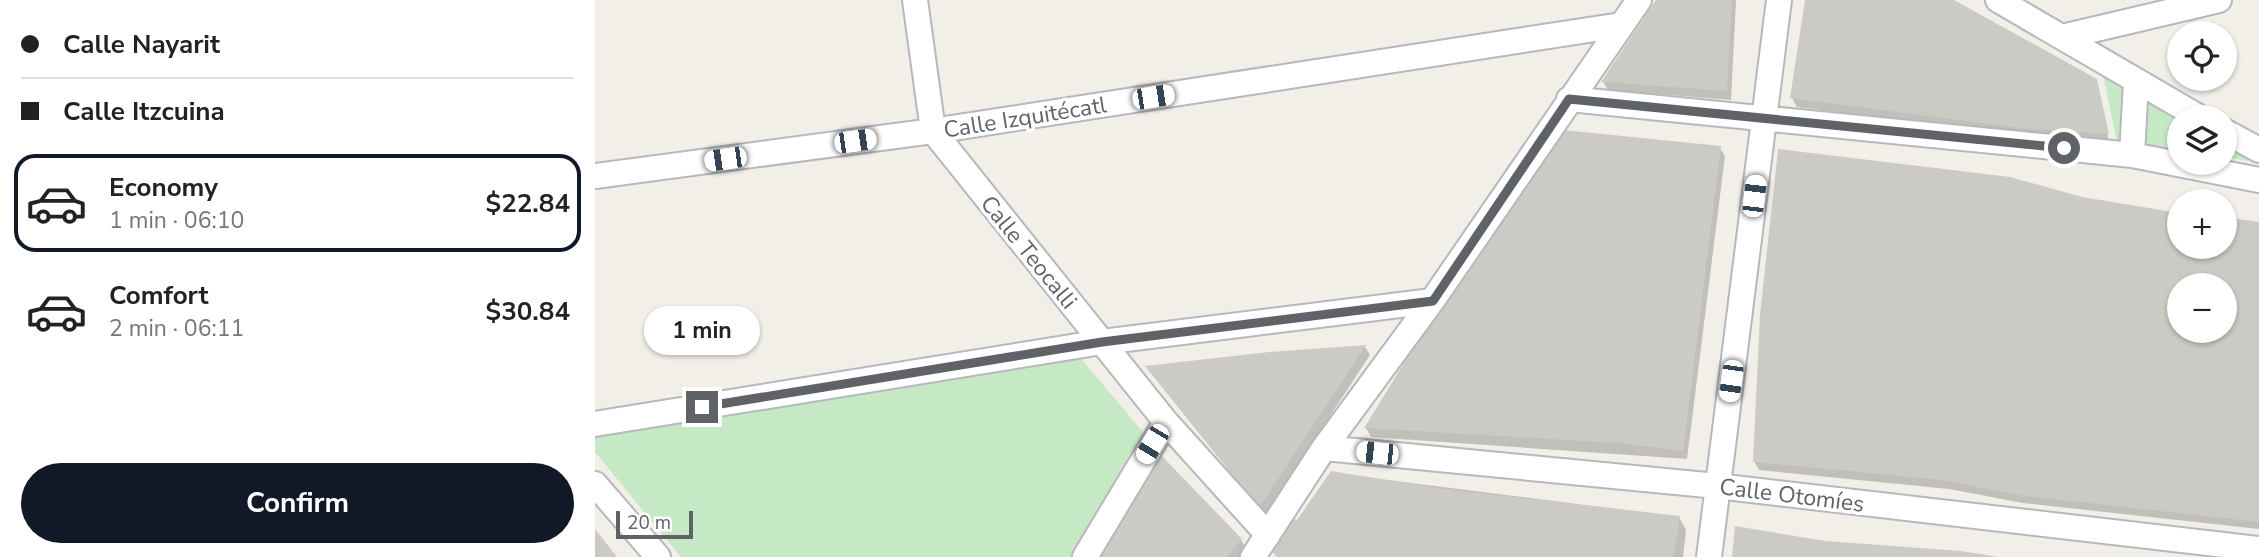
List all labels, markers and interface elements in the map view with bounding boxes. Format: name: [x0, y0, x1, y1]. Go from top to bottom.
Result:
map controls: [2167, 21, 2237, 343]
button: locate: [2167, 21, 2237, 91]
text: Calle Nayarit: [63, 27, 220, 62]
car: [1131, 83, 1176, 111]
street label: Calle Izquitécatl: [941, 89, 1109, 146]
text: Calle Itzcuina: [63, 94, 225, 129]
button: layers: [2167, 105, 2237, 175]
car: [833, 128, 878, 154]
route start: [2048, 132, 2080, 164]
car: [703, 146, 748, 172]
text: Economy: [109, 170, 218, 205]
icon: car: [25, 172, 88, 235]
car: [1742, 174, 1767, 218]
text: $22.84: [486, 186, 570, 221]
street label: Calle Teocalli: [973, 189, 1084, 316]
button: +: [2167, 189, 2237, 259]
text: 1 min · 06:10: [109, 205, 244, 236]
button: −: [2167, 273, 2237, 343]
text: Comfort: [109, 278, 209, 313]
icon: car: [25, 280, 88, 343]
text: $30.84: [486, 294, 570, 329]
callout: 1 min: [644, 306, 760, 354]
text: 2 min · 06:11: [109, 313, 244, 344]
text: 1 min: [672, 315, 732, 346]
car: [1718, 359, 1745, 403]
route end: [686, 391, 718, 423]
car: [1133, 421, 1172, 467]
car: [1356, 440, 1399, 466]
button: Confirm: [21, 463, 574, 543]
street label: Calle Otomíes: [1718, 471, 1866, 520]
scale bar: [616, 508, 693, 540]
text: 20 m: [627, 510, 671, 536]

